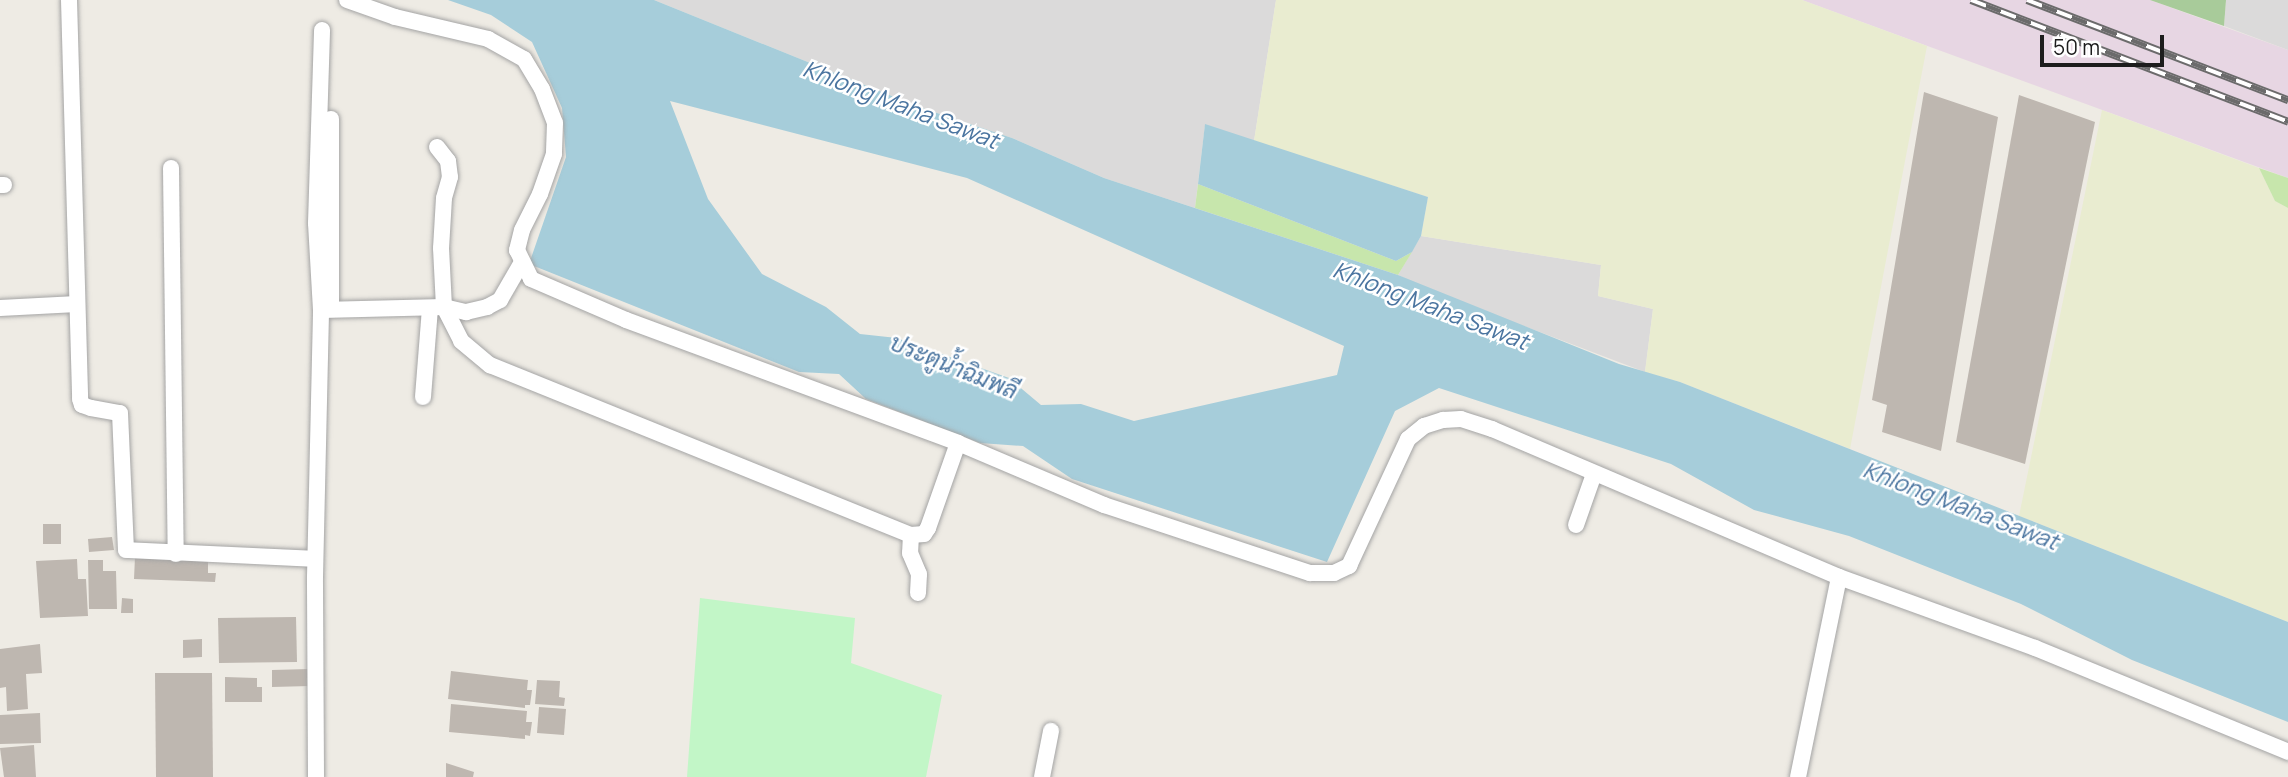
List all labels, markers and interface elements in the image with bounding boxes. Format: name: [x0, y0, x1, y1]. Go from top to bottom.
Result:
scale bar: [2043, 21, 2167, 65]
text: 50 m: [2053, 33, 2100, 61]
water label: Khlong Maha Sawat: [800, 54, 1002, 154]
water label: Khlong Maha Sawat: [1330, 255, 1532, 355]
water label: ประตูน้ำฉิมพลี: [886, 328, 1022, 404]
water label: Khlong Maha Sawat: [1860, 455, 2062, 555]

